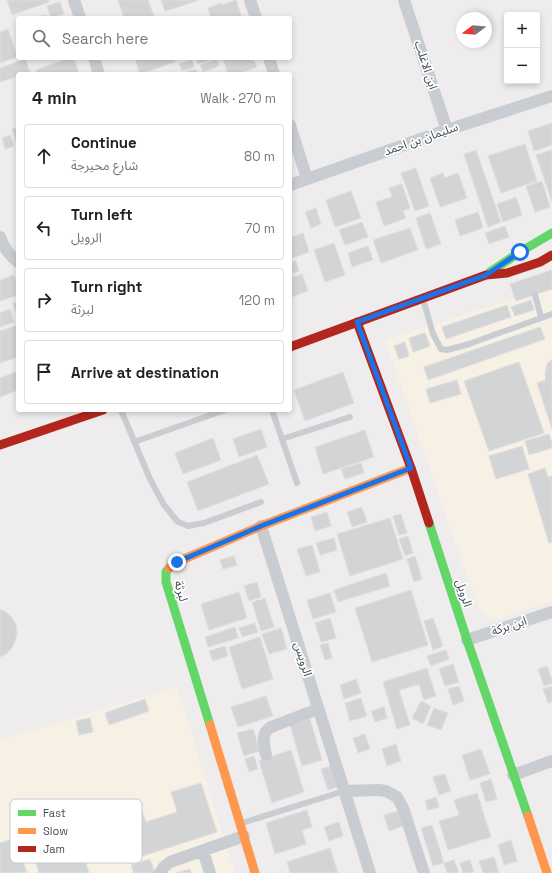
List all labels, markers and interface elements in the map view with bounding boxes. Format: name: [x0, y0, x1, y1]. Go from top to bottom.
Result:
north arrow: [456, 12, 492, 48]
map controls: [504, 12, 540, 84]
button: +: [504, 12, 540, 48]
search box: [16, 16, 292, 60]
icon: search: [30, 27, 52, 49]
text: Search here: [62, 29, 148, 48]
street label: ابن الاغلب: [411, 38, 441, 92]
button: −: [504, 48, 540, 84]
text: 4 min: [32, 87, 77, 109]
text: Walk · 270 m: [200, 90, 276, 107]
street label: سليمان بن احمد: [382, 119, 460, 159]
text: Continue: [71, 133, 137, 152]
icon: ahead: [33, 145, 55, 167]
text: 80 m: [244, 148, 275, 165]
text: شارع محيرجة: [71, 157, 138, 174]
text: Turn left: [71, 205, 133, 224]
icon: left: [33, 217, 55, 239]
text: 70 m: [245, 220, 275, 237]
text: الرويل: [71, 229, 102, 246]
route start: [511, 243, 529, 261]
text: Turn right: [71, 277, 142, 296]
icon: right: [33, 289, 55, 311]
text: 120 m: [239, 292, 275, 309]
text: لبرثة: [71, 301, 94, 318]
icon: arrive: [33, 361, 55, 383]
text: Arrive at destination: [71, 363, 219, 382]
route end: [168, 553, 186, 571]
street label: الرويل: [452, 577, 476, 609]
street label: لبرثة: [170, 579, 192, 603]
street label: ابن بركة: [489, 613, 529, 639]
street label: الرويس: [290, 640, 316, 678]
legend: [10, 799, 142, 863]
text: Fast: [43, 806, 66, 820]
text: Slow: [43, 824, 68, 838]
text: Jam: [43, 842, 65, 856]

